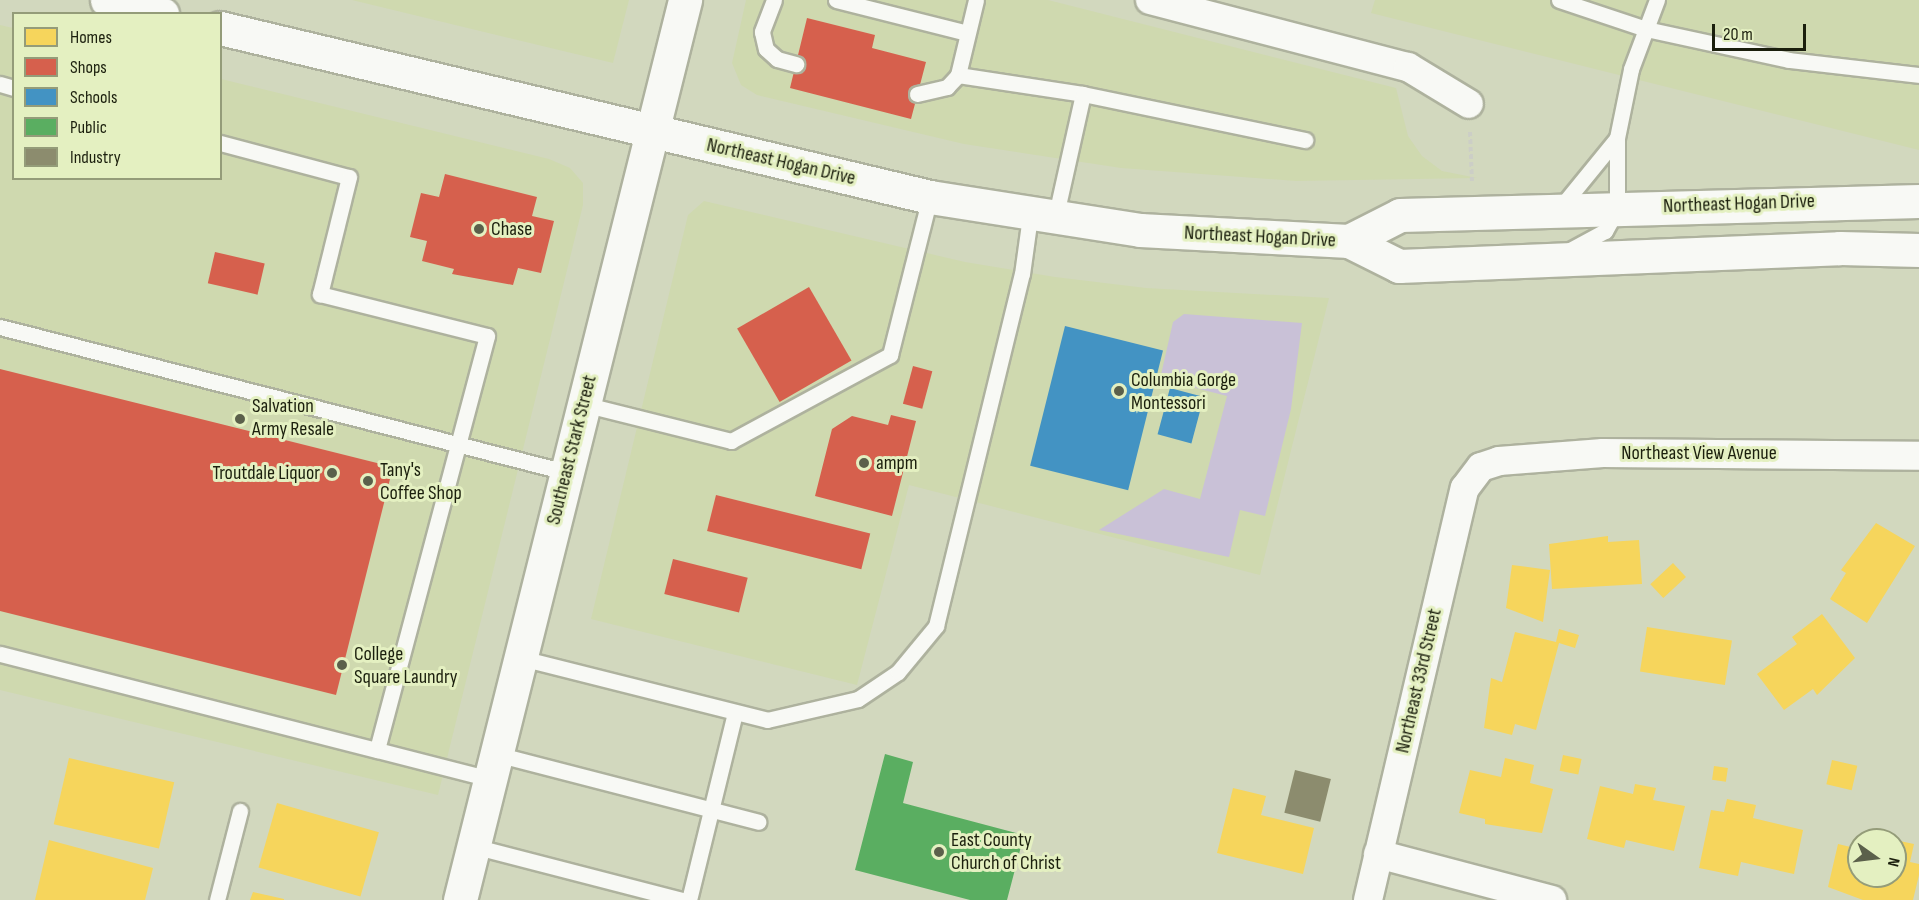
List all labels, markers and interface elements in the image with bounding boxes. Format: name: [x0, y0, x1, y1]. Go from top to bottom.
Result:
legend: [12, 12, 222, 180]
scale bar: [1715, 12, 1810, 50]
text: 20 m: [1723, 24, 1753, 45]
text: Homes: [70, 27, 112, 48]
text: Shops: [70, 57, 107, 78]
text: Schools: [70, 87, 117, 108]
text: Public: [70, 117, 107, 138]
street label: Northeast Hogan Drive: [704, 133, 858, 191]
text: Industry: [70, 147, 121, 168]
street label: Northeast Hogan Drive: [1663, 189, 1815, 219]
place label: Chase: [491, 217, 532, 241]
street label: Northeast Hogan Drive: [1184, 221, 1336, 253]
marker: Chase: [472, 222, 486, 236]
place label: Columbia Gorge Montessori: [1131, 368, 1236, 415]
street label: Southeast Stark Street: [542, 373, 602, 527]
marker: Columbia Gorge Montessori: [1112, 384, 1126, 398]
place label: Salvation Army Resale: [252, 395, 334, 442]
marker: Salvation Army Resale: [233, 412, 247, 426]
street label: Northeast View Avenue: [1621, 441, 1777, 465]
place label: ampm: [876, 451, 918, 475]
marker: ampm: [857, 456, 871, 470]
place label: Tany's Coffee Shop: [380, 458, 462, 505]
place label: Troutdale Liquor: [213, 461, 320, 485]
marker: Troutdale Liquor: [325, 466, 339, 480]
marker: Tany's Coffee Shop: [361, 474, 375, 488]
street label: Northeast 33rd Street: [1391, 607, 1447, 755]
place label: College Square Laundry: [354, 642, 458, 689]
marker: College Square Laundry: [335, 658, 349, 672]
place label: East County Church of Christ: [951, 828, 1061, 875]
north arrow: [1847, 828, 1907, 888]
marker: East County Church of Christ: [932, 845, 946, 859]
text: N: [1883, 856, 1903, 868]

